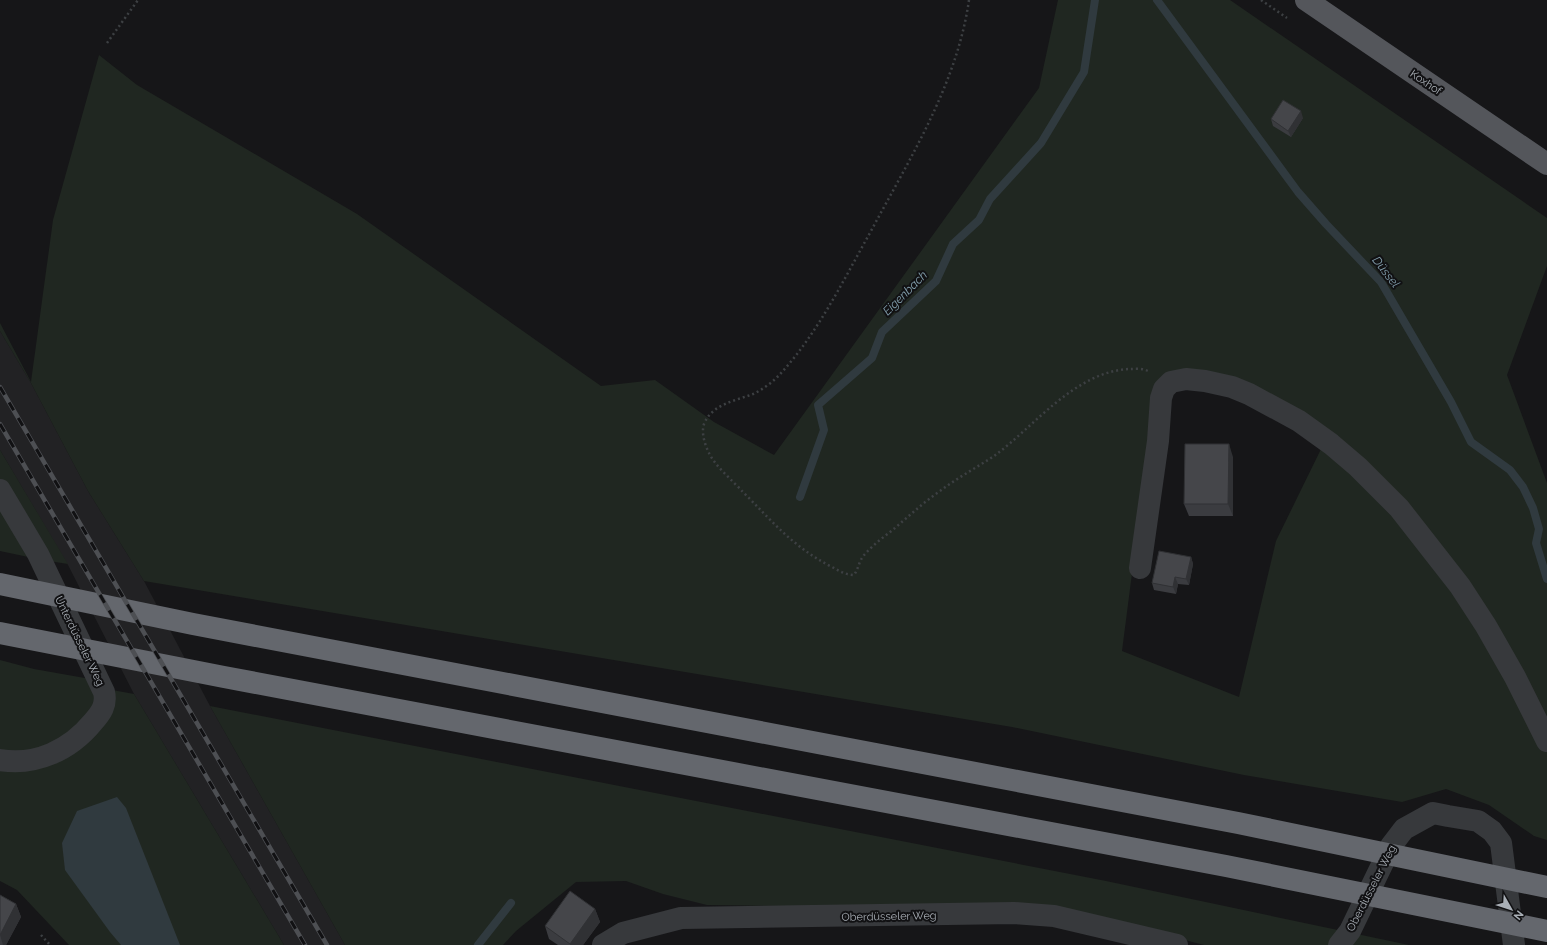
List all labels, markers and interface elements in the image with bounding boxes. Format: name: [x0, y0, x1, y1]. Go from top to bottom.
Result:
street label: Koxhof: [1408, 67, 1444, 98]
water label: Düssel: [1369, 254, 1403, 290]
water label: Eigenbach: [880, 268, 930, 318]
street label: Unterdüsseler Weg: [52, 594, 107, 688]
street label: Oberdüsseler Weg: [1344, 843, 1399, 934]
north arrow: [1491, 889, 1531, 929]
text: N: [1511, 908, 1526, 922]
street label: Oberdüsseler Weg: [841, 909, 937, 924]

